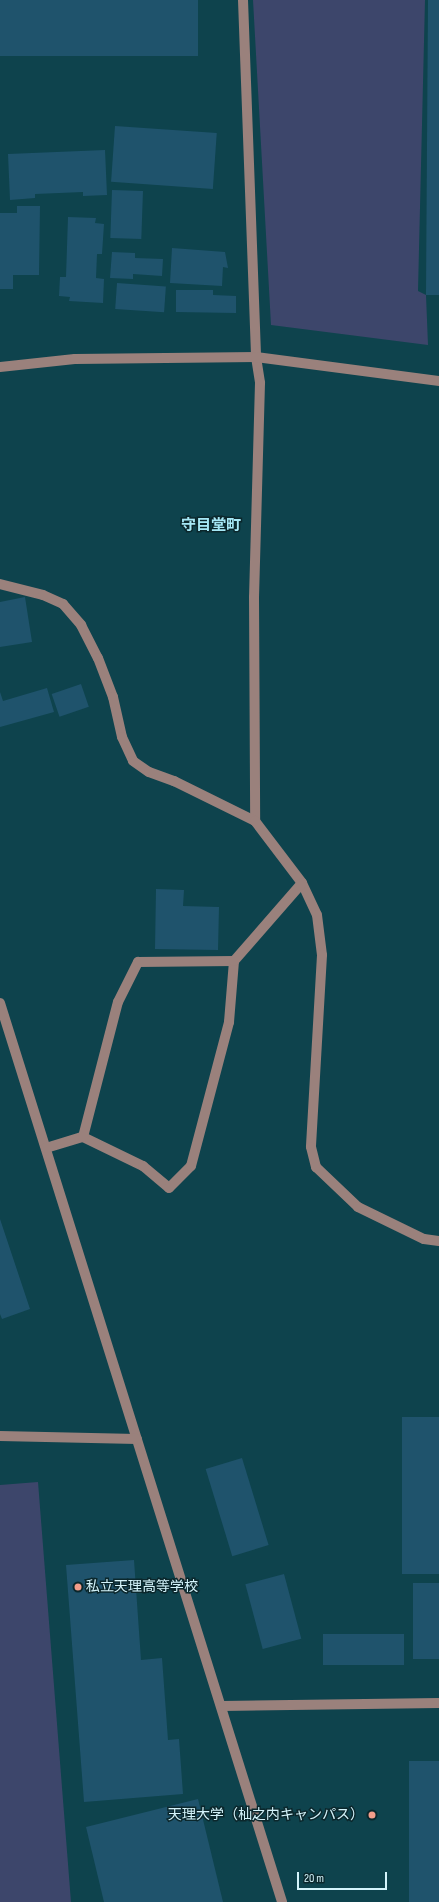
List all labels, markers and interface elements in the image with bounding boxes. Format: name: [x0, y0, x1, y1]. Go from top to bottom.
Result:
district label: 守目堂町: [181, 517, 241, 535]
place label: 私立天理高等学校: [86, 1579, 198, 1595]
marker: 私立天理高等学校: [73, 1582, 83, 1592]
place label: 天理大学（杣之内キャンパス）: [168, 1807, 364, 1823]
marker: 天理大学（杣之内キャンパス）: [367, 1810, 377, 1820]
scale bar: [299, 1864, 389, 1890]
text: 20 m: [304, 1871, 324, 1886]

